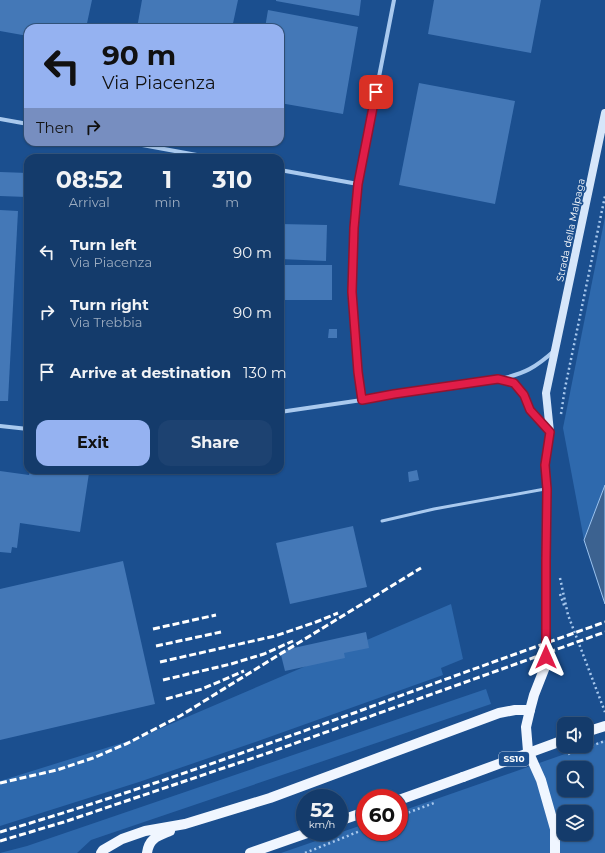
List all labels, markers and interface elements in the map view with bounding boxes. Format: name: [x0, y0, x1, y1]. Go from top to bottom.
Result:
text: 90 m: [102, 38, 176, 72]
icon: left: [36, 40, 88, 92]
text: Via Piacenza: [102, 72, 216, 94]
pin: [359, 75, 393, 109]
icon: arrive: [365, 81, 387, 103]
icon: right: [82, 116, 104, 138]
text: Then: [36, 118, 74, 137]
text: 08:52: [56, 165, 123, 194]
text: 1: [163, 165, 172, 194]
text: 310: [212, 165, 252, 194]
street label: Strada della Malpaga: [553, 177, 588, 283]
text: Arrival: [69, 194, 110, 210]
text: min: [154, 194, 180, 210]
text: m: [225, 194, 239, 210]
text: Turn left: [70, 235, 137, 254]
icon: left: [36, 241, 58, 263]
text: 90 m: [233, 243, 272, 262]
text: Via Piacenza: [70, 254, 152, 270]
text: Turn right: [70, 295, 149, 314]
icon: right: [36, 301, 58, 323]
text: 90 m: [233, 303, 272, 322]
text: Via Trebbia: [70, 314, 142, 330]
icon: arrive: [36, 361, 58, 383]
text: Arrive at destination: [70, 363, 231, 382]
text: 130 m: [243, 363, 287, 382]
button: Exit: [36, 420, 150, 466]
button: Share: [158, 420, 272, 466]
position arrow: [525, 636, 567, 678]
map controls: [557, 717, 593, 841]
button: sound: [557, 717, 593, 753]
road number: SS10: [499, 752, 529, 766]
button: search: [557, 761, 593, 797]
speed limit sign: 60: [356, 789, 408, 841]
text: 52: [310, 798, 334, 822]
button: layers: [557, 805, 593, 841]
text: km/h: [309, 818, 335, 831]

